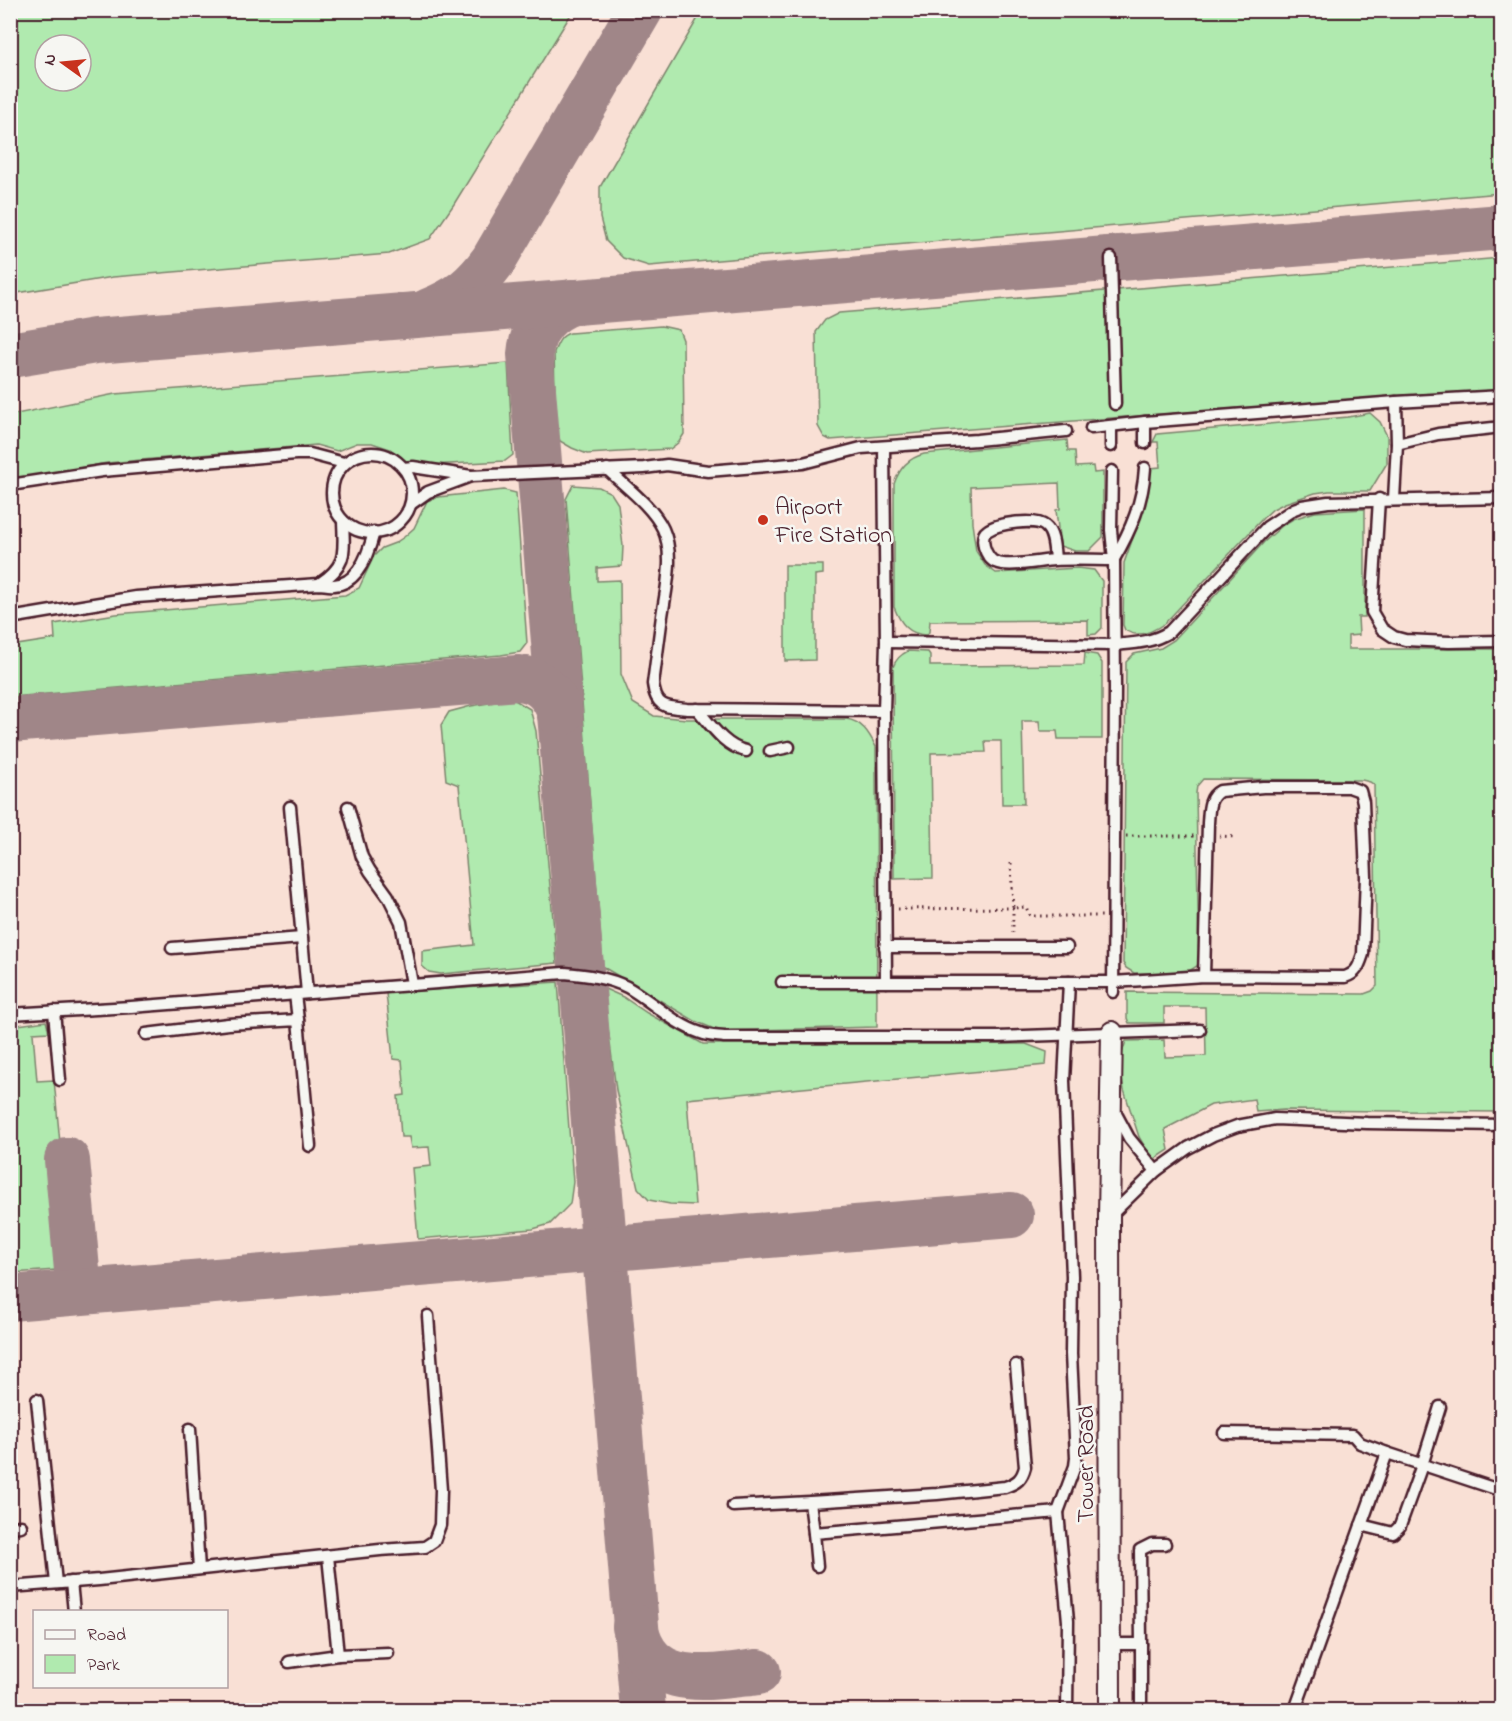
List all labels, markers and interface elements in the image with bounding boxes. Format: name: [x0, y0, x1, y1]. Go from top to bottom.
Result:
north arrow: [33, 33, 93, 93]
text: N: [37, 51, 63, 68]
place label: Airport Fire Station: [774, 491, 892, 554]
marker: Airport Fire Station: [756, 513, 770, 527]
street label: Tower Road: [1070, 1405, 1105, 1523]
legend: [33, 1610, 228, 1688]
text: Road: [87, 1623, 126, 1649]
text: Park: [87, 1653, 120, 1679]

